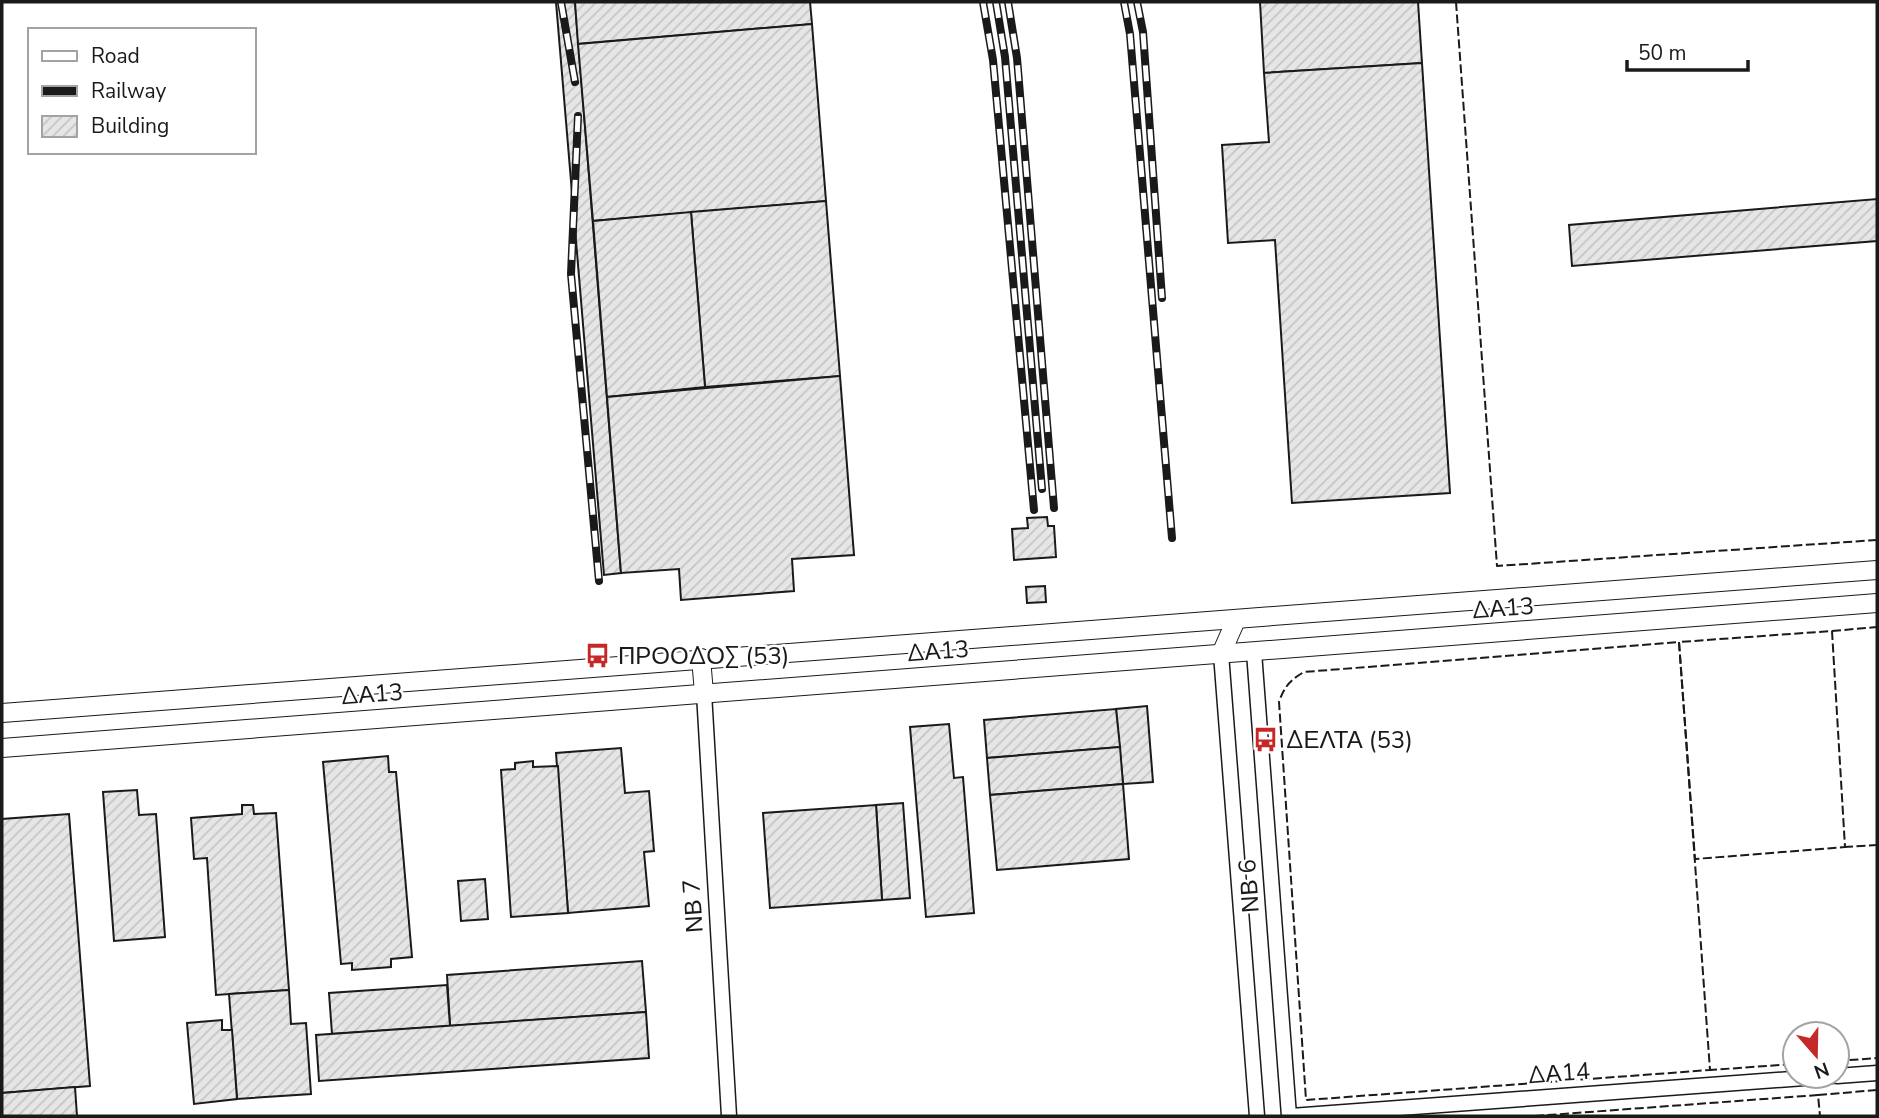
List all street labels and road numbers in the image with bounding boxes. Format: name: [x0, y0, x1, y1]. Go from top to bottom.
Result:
street label: ΔΑ13: [1471, 590, 1535, 626]
street label: ΔΑ13: [906, 633, 970, 669]
street label: ΔΑ13: [340, 676, 404, 712]
street label: ΝΒ 6: [1231, 858, 1267, 914]
street label: ΝΒ 7: [675, 878, 711, 934]
street label: ΔΑ14: [1527, 1055, 1591, 1091]

